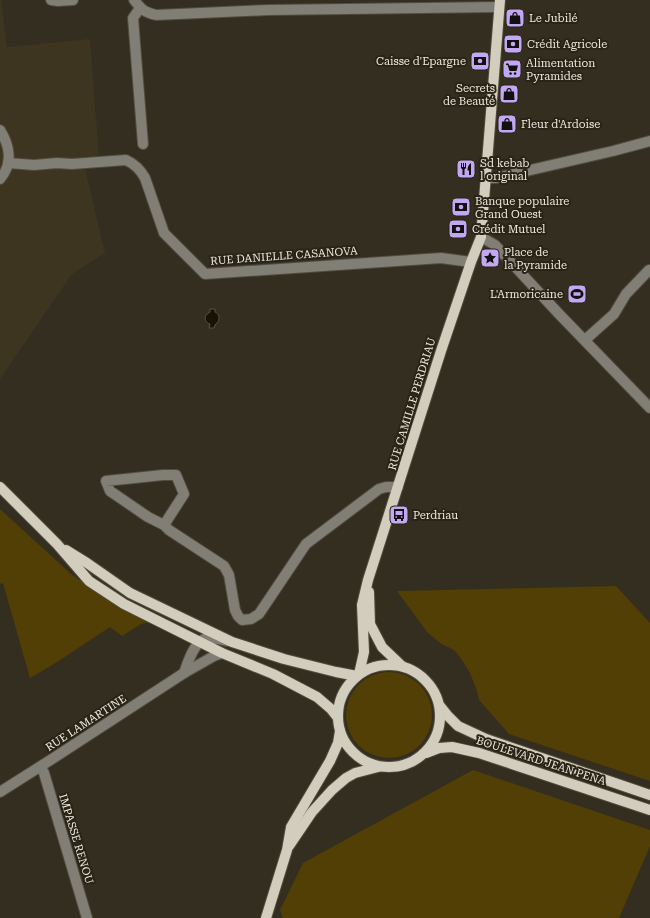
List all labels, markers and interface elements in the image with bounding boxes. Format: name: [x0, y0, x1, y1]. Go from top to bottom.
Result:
shop icon: Le Jubilé: [504, 7, 526, 29]
place label: Le Jubilé: [529, 12, 578, 25]
bank icon: Crédit Agricole: [502, 33, 524, 55]
place label: Crédit Agricole: [527, 38, 607, 51]
bank icon: Caisse d'Epargne: [469, 50, 491, 72]
place label: Caisse d'Epargne: [376, 55, 466, 68]
place label: Alimentation Pyramides: [526, 57, 595, 83]
supermarket icon: Alimentation Pyramides: [501, 58, 523, 80]
place label: Secrets de Beauté: [443, 82, 495, 108]
shop icon: Secrets de Beauté: [498, 83, 520, 105]
shop icon: Fleur d'Ardoise: [496, 113, 518, 135]
place label: Fleur d'Ardoise: [521, 118, 600, 131]
place label: Sd kebab l original: [480, 157, 529, 183]
restaurant icon: Sd kebab l original: [455, 158, 477, 180]
place label: Banque populaire Grand Ouest: [475, 195, 569, 221]
bank icon: Banque populaire Grand Ouest: [450, 196, 472, 218]
bank icon: Crédit Mutuel: [447, 218, 469, 240]
place label: Crédit Mutuel: [472, 223, 546, 236]
street label: RUE DANIELLE CASANOVA: [210, 244, 358, 268]
place label: Place de la Pyramide: [504, 246, 567, 272]
place icon: Place de la Pyramide: [479, 247, 501, 269]
sports icon: L'Armoricaine: [566, 283, 588, 305]
place label: L'Armoricaine: [490, 288, 563, 301]
street label: RUE CAMILLE PERDRIAU: [386, 336, 438, 472]
bus stop icon: Perdriau: [388, 504, 410, 526]
place label: Perdriau: [413, 509, 458, 522]
street label: RUE LAMARTINE: [43, 692, 129, 754]
street label: BOULEVARD JEAN PENA: [475, 734, 608, 788]
street label: IMPASSE RENOU: [56, 792, 96, 886]

